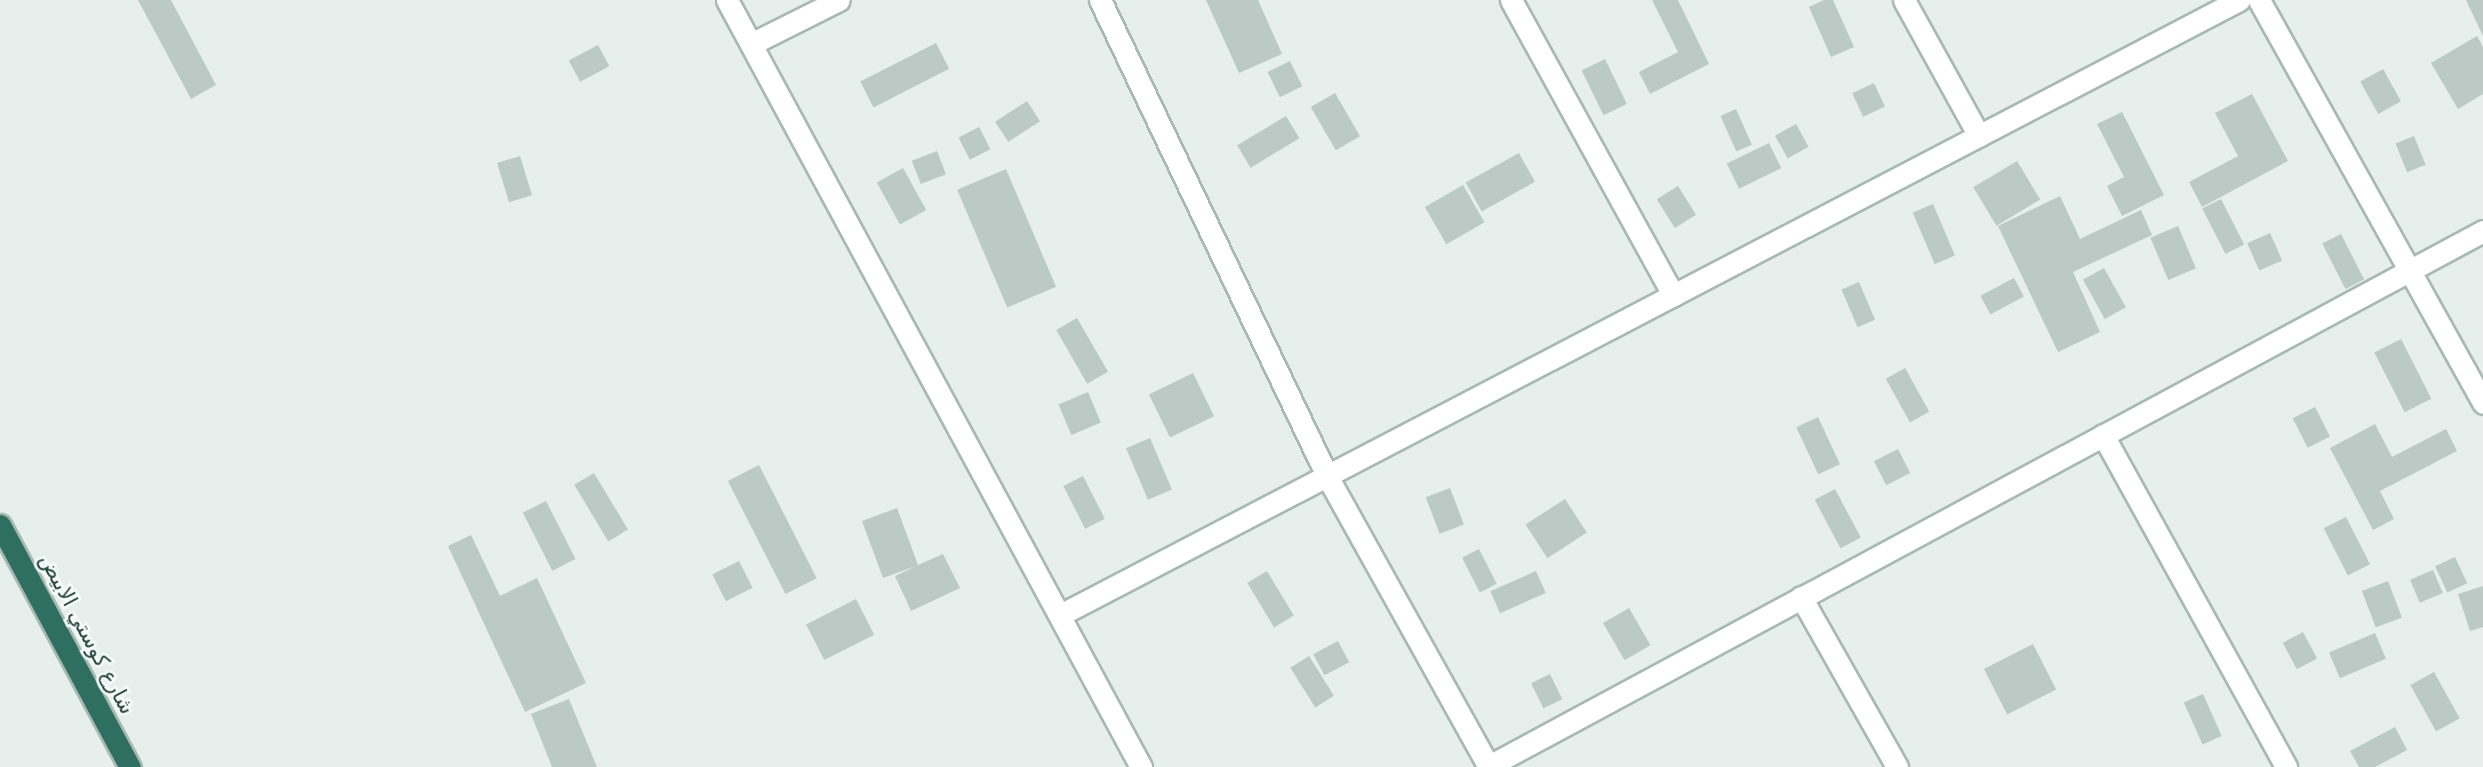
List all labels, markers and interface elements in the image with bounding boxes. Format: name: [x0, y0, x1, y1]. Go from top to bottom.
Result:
street label: شارع كوستي الابيض: [34, 549, 140, 719]

